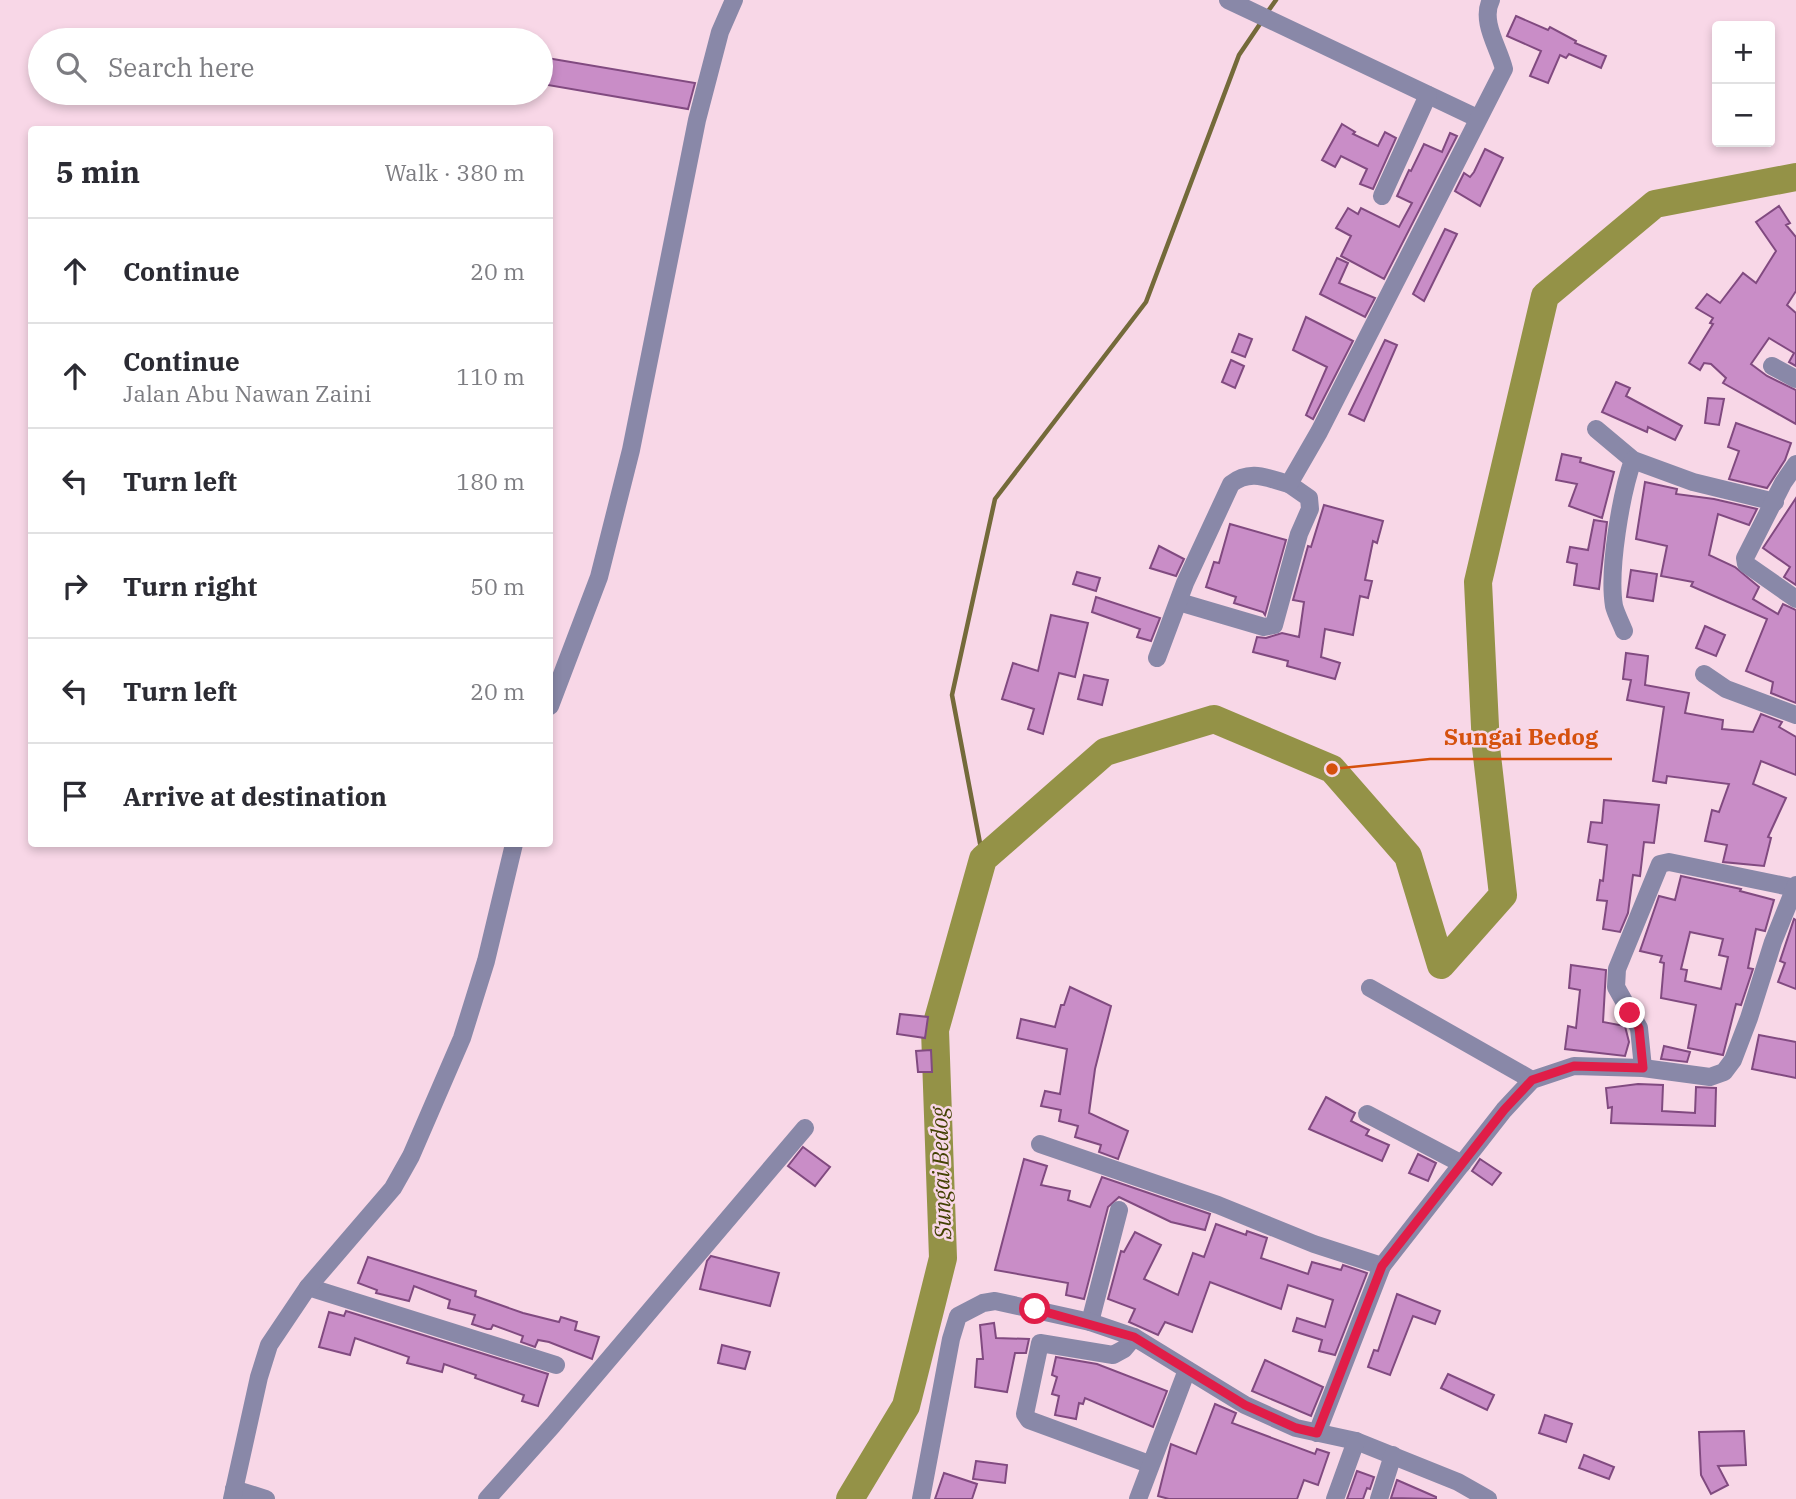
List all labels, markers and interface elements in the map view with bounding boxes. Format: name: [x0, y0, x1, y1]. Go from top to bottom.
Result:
map controls: [1712, 21, 1775, 147]
button: +: [1712, 21, 1775, 84]
search box: [28, 28, 553, 105]
icon: search: [52, 48, 90, 86]
text: Search here: [108, 50, 254, 84]
button: −: [1712, 84, 1775, 147]
text: 5 min: [56, 152, 140, 191]
text: Walk · 380 m: [384, 157, 525, 187]
icon: ahead: [56, 252, 94, 290]
text: Continue: [123, 254, 240, 288]
text: 20 m: [470, 256, 525, 286]
text: Continue: [123, 344, 240, 378]
icon: ahead: [56, 357, 94, 395]
text: 110 m: [456, 361, 525, 391]
text: Jalan Abu Nawan Zaini: [123, 378, 371, 408]
icon: left: [56, 462, 94, 500]
text: Turn left: [123, 464, 237, 498]
text: 180 m: [456, 466, 525, 496]
icon: right: [56, 567, 94, 605]
text: Turn right: [123, 569, 257, 603]
text: 50 m: [470, 571, 525, 601]
icon: left: [56, 672, 94, 710]
text: Turn left: [123, 674, 237, 708]
text: 20 m: [470, 676, 525, 706]
callout: Sungai Bedog: [1430, 715, 1612, 759]
text: Sungai Bedog: [1444, 721, 1599, 751]
icon: arrive: [56, 777, 94, 815]
text: Arrive at destination: [123, 779, 387, 813]
route end: [1614, 997, 1645, 1028]
water label: Sungai Bedog: [923, 1105, 957, 1241]
route start: [1019, 1293, 1050, 1324]

